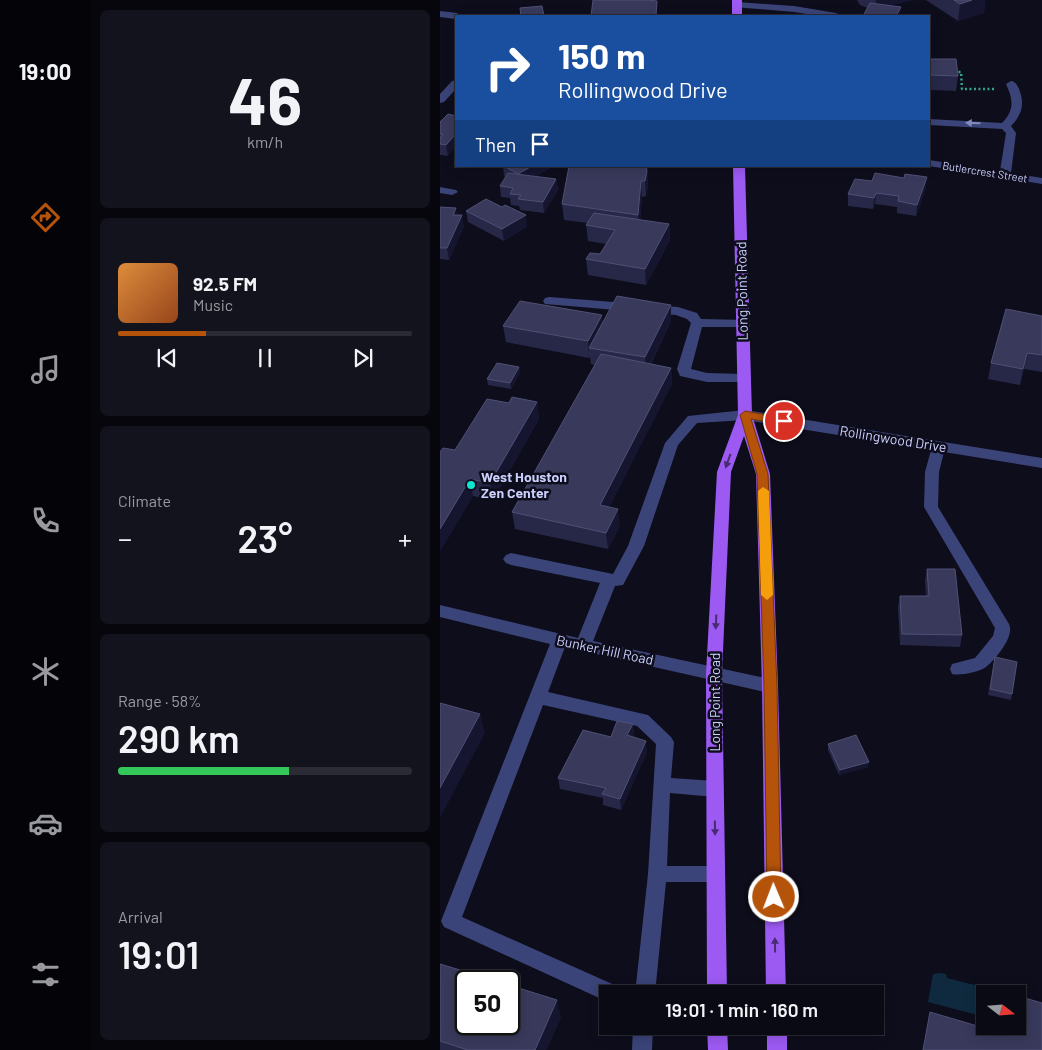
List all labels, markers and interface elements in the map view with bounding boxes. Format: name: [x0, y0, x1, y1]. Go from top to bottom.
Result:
text: 150 m: [558, 34, 645, 76]
icon: right: [475, 35, 540, 100]
text: 19:00: [19, 58, 71, 84]
text: 46: [228, 60, 302, 138]
text: Rollingwood Drive: [558, 76, 728, 102]
one-way arrow: [965, 119, 981, 127]
icon: arrive: [526, 130, 554, 158]
text: km/h: [247, 132, 283, 151]
text: Then: [475, 133, 516, 156]
street label: Butlercrest Street: [942, 158, 1029, 185]
icon: directions: [28, 200, 63, 235]
street label: Long Point Road: [732, 241, 751, 341]
text: 92.5 FM: [193, 272, 257, 295]
text: Music: [193, 295, 233, 314]
icon: previous: [153, 344, 181, 372]
icon: pause: [251, 344, 279, 372]
icon: next: [349, 344, 377, 372]
icon: music: [28, 352, 63, 387]
pin: [763, 400, 805, 442]
icon: arrive: [770, 407, 798, 435]
street label: Rollingwood Drive: [838, 422, 948, 455]
one-way arrow: [724, 453, 731, 468]
place label: West Houston Zen Center: [481, 468, 567, 501]
marker: West Houston Zen Center: [465, 479, 477, 491]
text: Climate: [118, 491, 171, 510]
icon: phone: [28, 503, 63, 538]
text: 23°: [237, 515, 293, 561]
text: −: [118, 521, 132, 555]
text: +: [398, 521, 412, 555]
one-way arrow: [712, 614, 720, 630]
street label: Bunker Hill Road: [555, 631, 655, 668]
street label: Long Point Road: [706, 652, 723, 752]
icon: climate: [28, 654, 63, 689]
text: Range · 58%: [118, 691, 202, 710]
text: 290 km: [118, 715, 240, 761]
icon: car: [28, 806, 63, 841]
one-way arrow: [711, 820, 719, 836]
position arrow: [747, 870, 799, 922]
text: Arrival: [118, 907, 163, 926]
text: 19:01: [118, 931, 199, 977]
one-way arrow: [771, 937, 779, 953]
icon: filters: [28, 957, 63, 992]
speed limit sign: 50: [455, 970, 520, 1035]
north arrow: [976, 985, 1026, 1035]
map controls: [976, 985, 1026, 1035]
text: 19:01 · 1 min · 160 m: [665, 998, 818, 1021]

